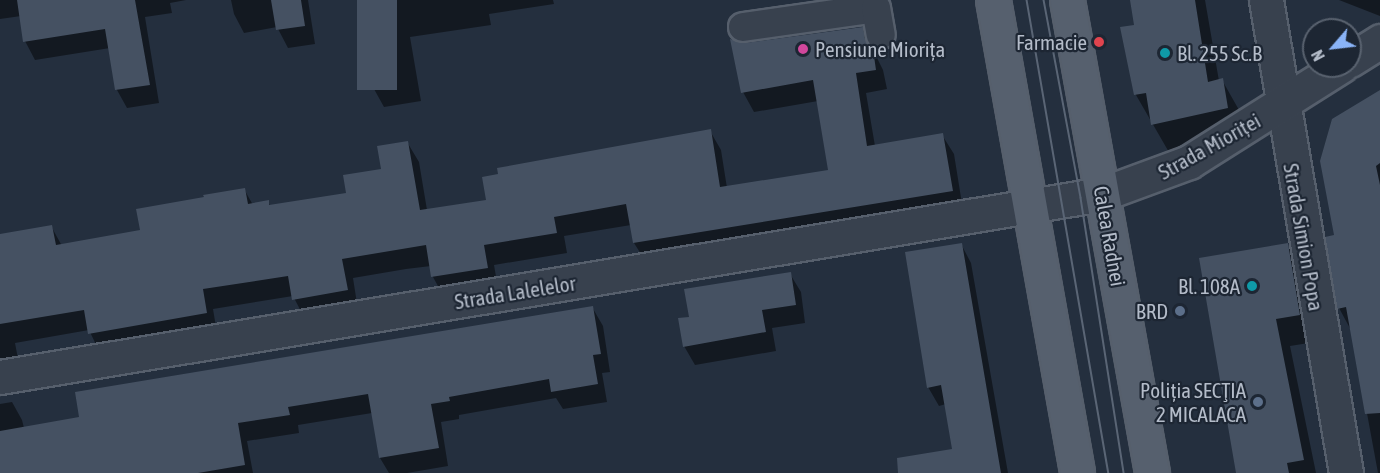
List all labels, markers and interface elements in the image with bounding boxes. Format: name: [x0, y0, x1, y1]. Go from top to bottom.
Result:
north arrow: [1302, 18, 1362, 78]
place label: Farmacie: [1016, 29, 1087, 55]
marker: Farmacie: [1092, 35, 1106, 49]
place label: Pensiune Miorița: [815, 36, 945, 62]
place label: Bl. 255 Sc.B: [1177, 40, 1262, 66]
marker: Pensiune Miorița: [796, 42, 810, 56]
marker: Bl. 255 Sc.B: [1158, 46, 1172, 60]
text: N: [1308, 47, 1328, 64]
street label: Strada Mioriței: [1153, 108, 1265, 184]
street label: Strada Simion Popa: [1279, 161, 1329, 313]
street label: Calea Radnei: [1089, 184, 1131, 288]
street label: Strada Lalelelor: [453, 270, 577, 314]
place label: Bl. 108A: [1178, 273, 1240, 299]
marker: Bl. 108A: [1245, 279, 1259, 293]
place label: BRD: [1136, 298, 1168, 324]
marker: BRD: [1173, 304, 1187, 318]
place label: Poliția SECŢIA 2 MICALACA: [1140, 377, 1246, 427]
marker: Poliția SECŢIA 2 MICALACA: [1251, 395, 1265, 409]

